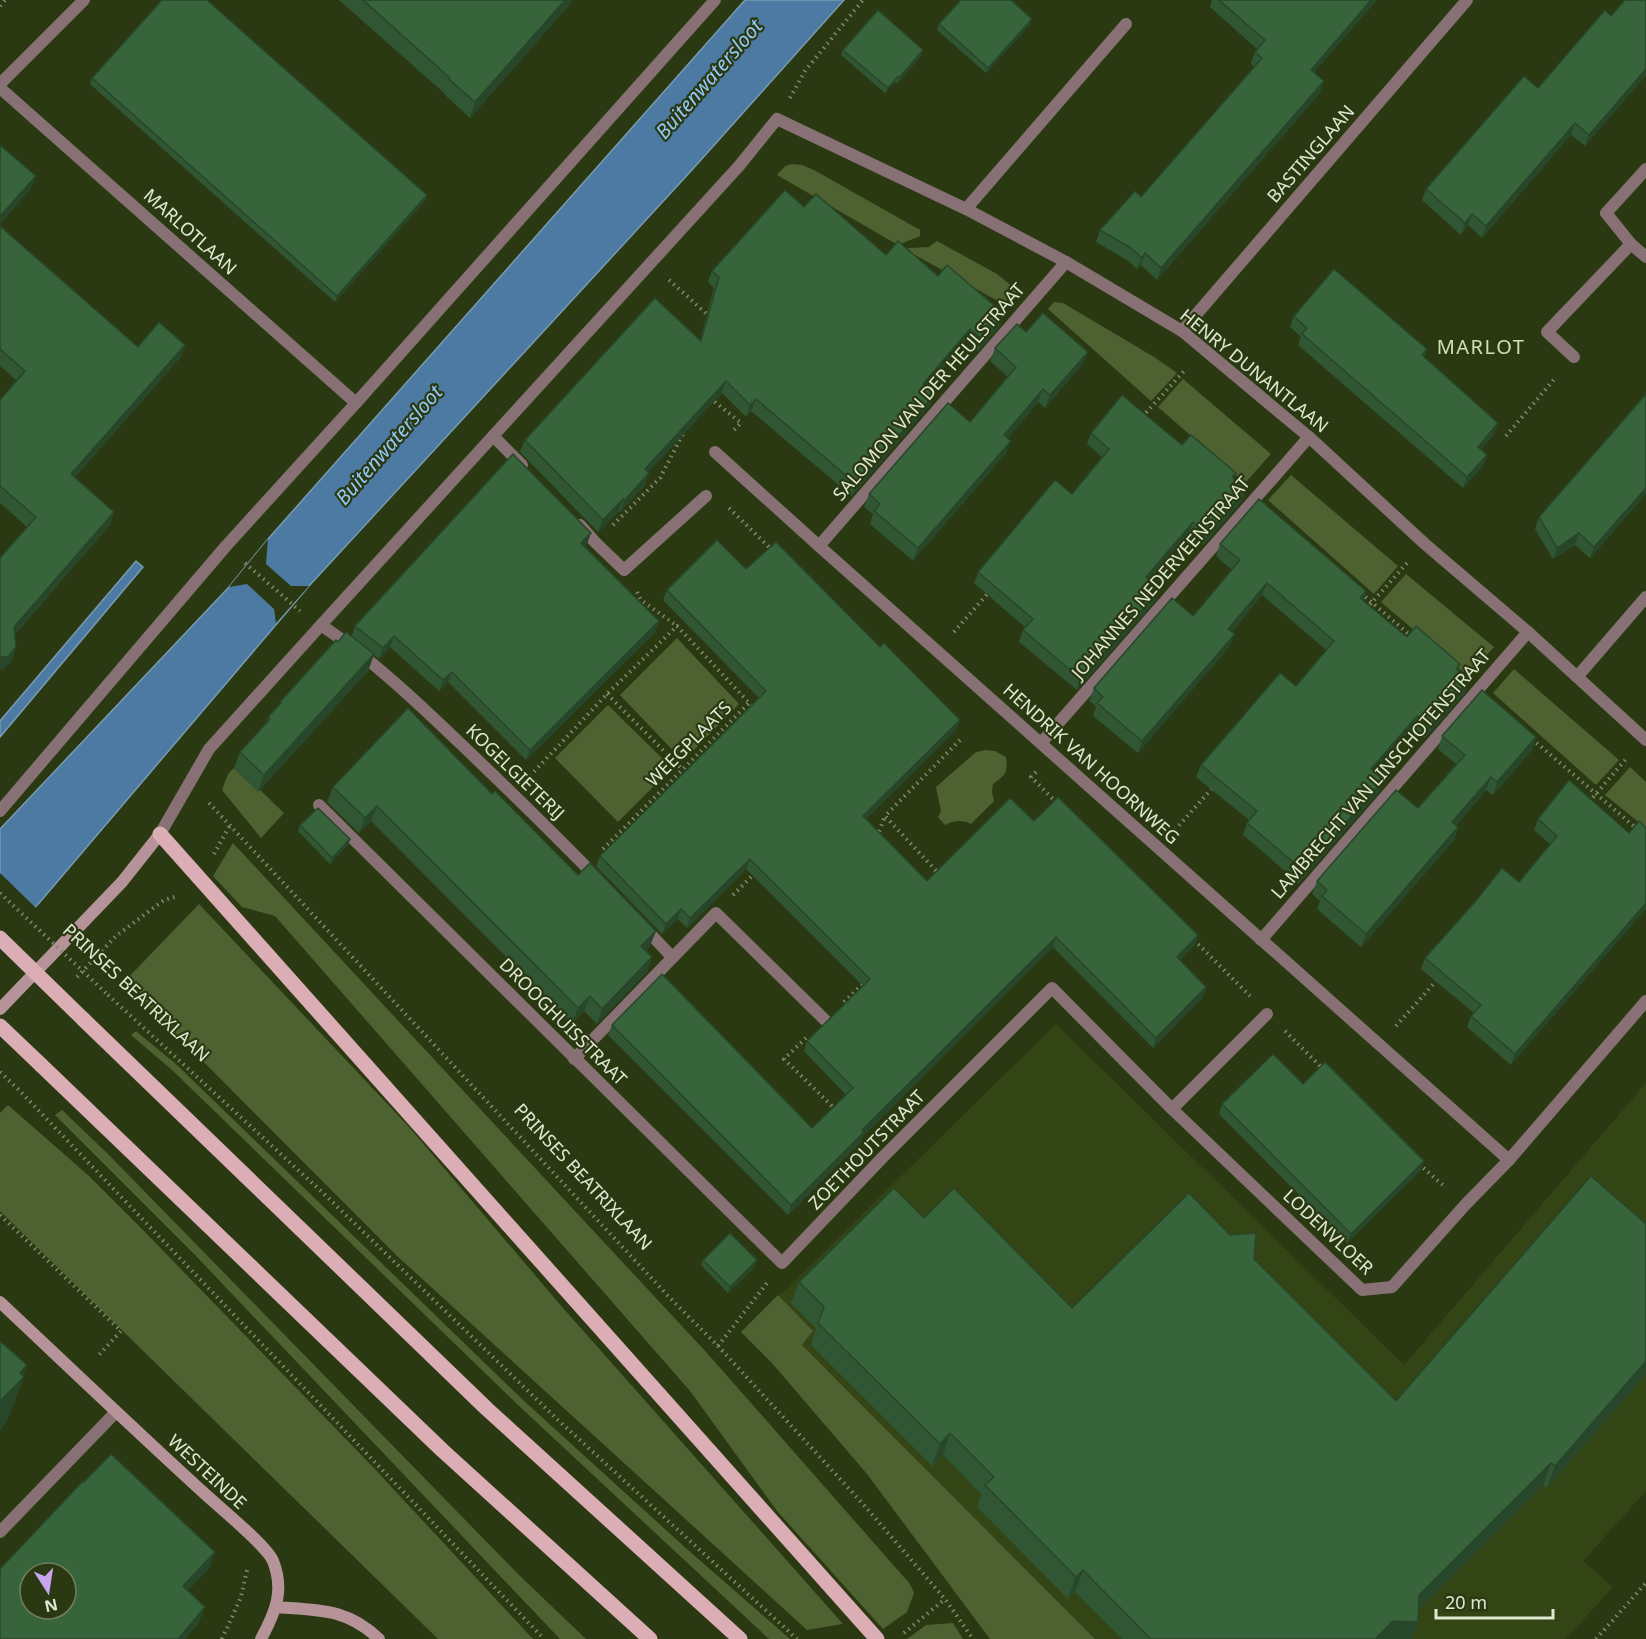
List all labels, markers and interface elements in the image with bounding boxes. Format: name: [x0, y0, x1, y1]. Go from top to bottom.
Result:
water label: Buitenwatersloot: [649, 12, 769, 144]
street label: BASTINGLAAN: [1261, 99, 1359, 207]
street label: MARLOTLAAN: [139, 183, 242, 280]
street label: SALOMON VAN DER HEULSTRAAT: [827, 277, 1029, 505]
street label: HENRY DUNANTLAAN: [1175, 303, 1334, 438]
district label: MARLOT: [1437, 333, 1525, 360]
water label: Buitenwatersloot: [329, 378, 449, 510]
street label: JOHANNES NEDERVEENSTRAAT: [1064, 471, 1255, 685]
street label: LAMBRECHT VAN LINSCHOTENSTRAAT: [1265, 643, 1495, 903]
street label: HENDRIK VAN HOORNWEG: [998, 678, 1185, 849]
street label: WEEGPLAATS: [640, 695, 736, 791]
street label: KOGELGIETERIJ: [461, 718, 570, 825]
street label: PRINSES BEATRIXLAAN: [58, 918, 215, 1067]
street label: DROOGHUISSTRAAT: [495, 952, 633, 1090]
street label: ZOETHOUTSTRAAT: [803, 1084, 930, 1214]
street label: PRINSES BEATRIXLAAN: [509, 1098, 658, 1255]
street label: LODENVLOER: [1278, 1183, 1379, 1279]
street label: WESTEINDE: [163, 1429, 252, 1514]
north arrow: [18, 1561, 78, 1621]
scale bar: [1436, 1582, 1553, 1620]
text: 20 m: [1445, 1590, 1487, 1614]
text: N: [42, 1594, 60, 1618]

